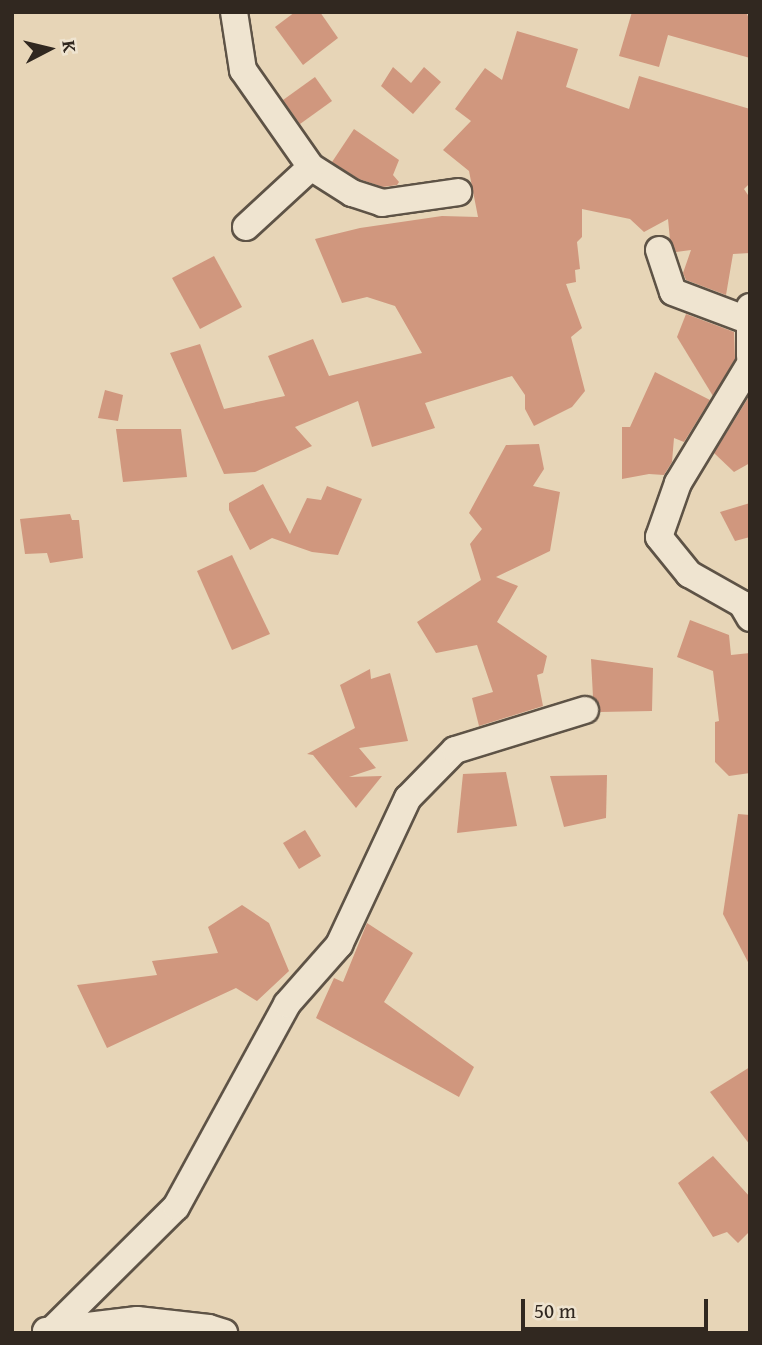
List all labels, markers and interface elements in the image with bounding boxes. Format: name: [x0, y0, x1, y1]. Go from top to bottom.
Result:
north arrow: [14, 14, 84, 84]
text: K: [55, 39, 84, 54]
scale bar: [524, 1286, 711, 1330]
text: 50 m: [534, 1295, 576, 1326]

